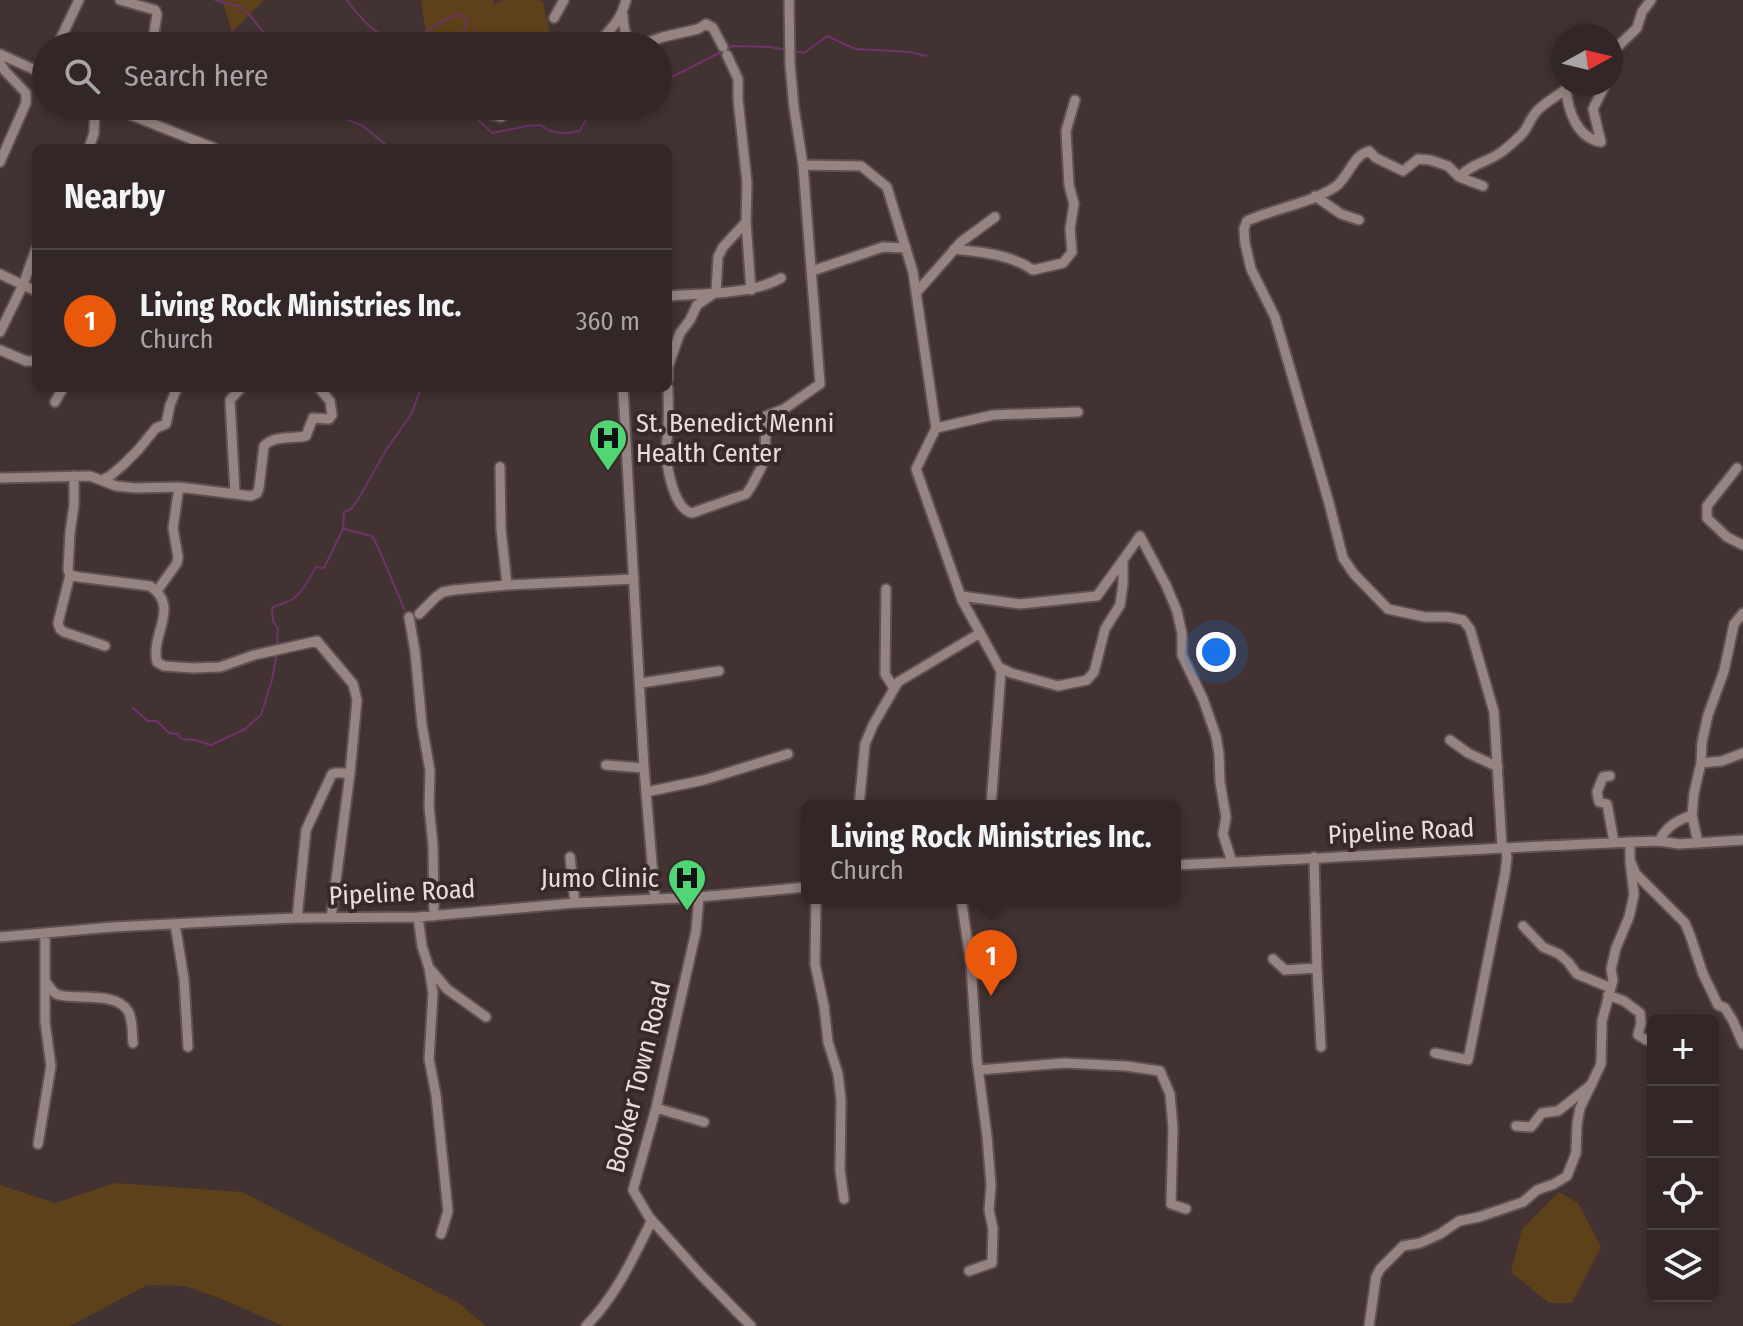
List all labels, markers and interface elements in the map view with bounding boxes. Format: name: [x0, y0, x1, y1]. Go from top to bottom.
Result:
north arrow: [1551, 24, 1623, 96]
search box: [32, 32, 672, 120]
icon: search: [60, 54, 104, 98]
text: Search here: [124, 58, 269, 94]
text: Nearby: [64, 176, 165, 217]
text: Living Rock Ministries Inc.: [140, 288, 461, 324]
text: 1: [85, 306, 96, 337]
text: 360 m: [576, 306, 640, 337]
text: Church: [140, 324, 213, 355]
place label: St. Benedict Menni Health Center: [636, 408, 834, 469]
hospital icon: St. Benedict Menni Health Center: [587, 417, 629, 472]
your location: [1196, 632, 1236, 672]
popup: [801, 800, 1181, 904]
street label: Pipeline Road: [1327, 812, 1475, 851]
text: Living Rock Ministries Inc.: [830, 819, 1152, 855]
text: Church: [830, 855, 904, 886]
hospital icon: Jumo Clinic: [666, 857, 708, 912]
place label: Jumo Clinic: [541, 863, 659, 894]
street label: Pipeline Road: [328, 873, 476, 912]
pin: 1: [965, 930, 1017, 996]
street label: Booker Town Road: [600, 978, 677, 1176]
map controls: [1647, 1014, 1719, 1302]
button: +: [1647, 1014, 1719, 1086]
button: −: [1647, 1086, 1719, 1158]
button: locate: [1647, 1158, 1719, 1230]
button: layers: [1647, 1230, 1719, 1302]

